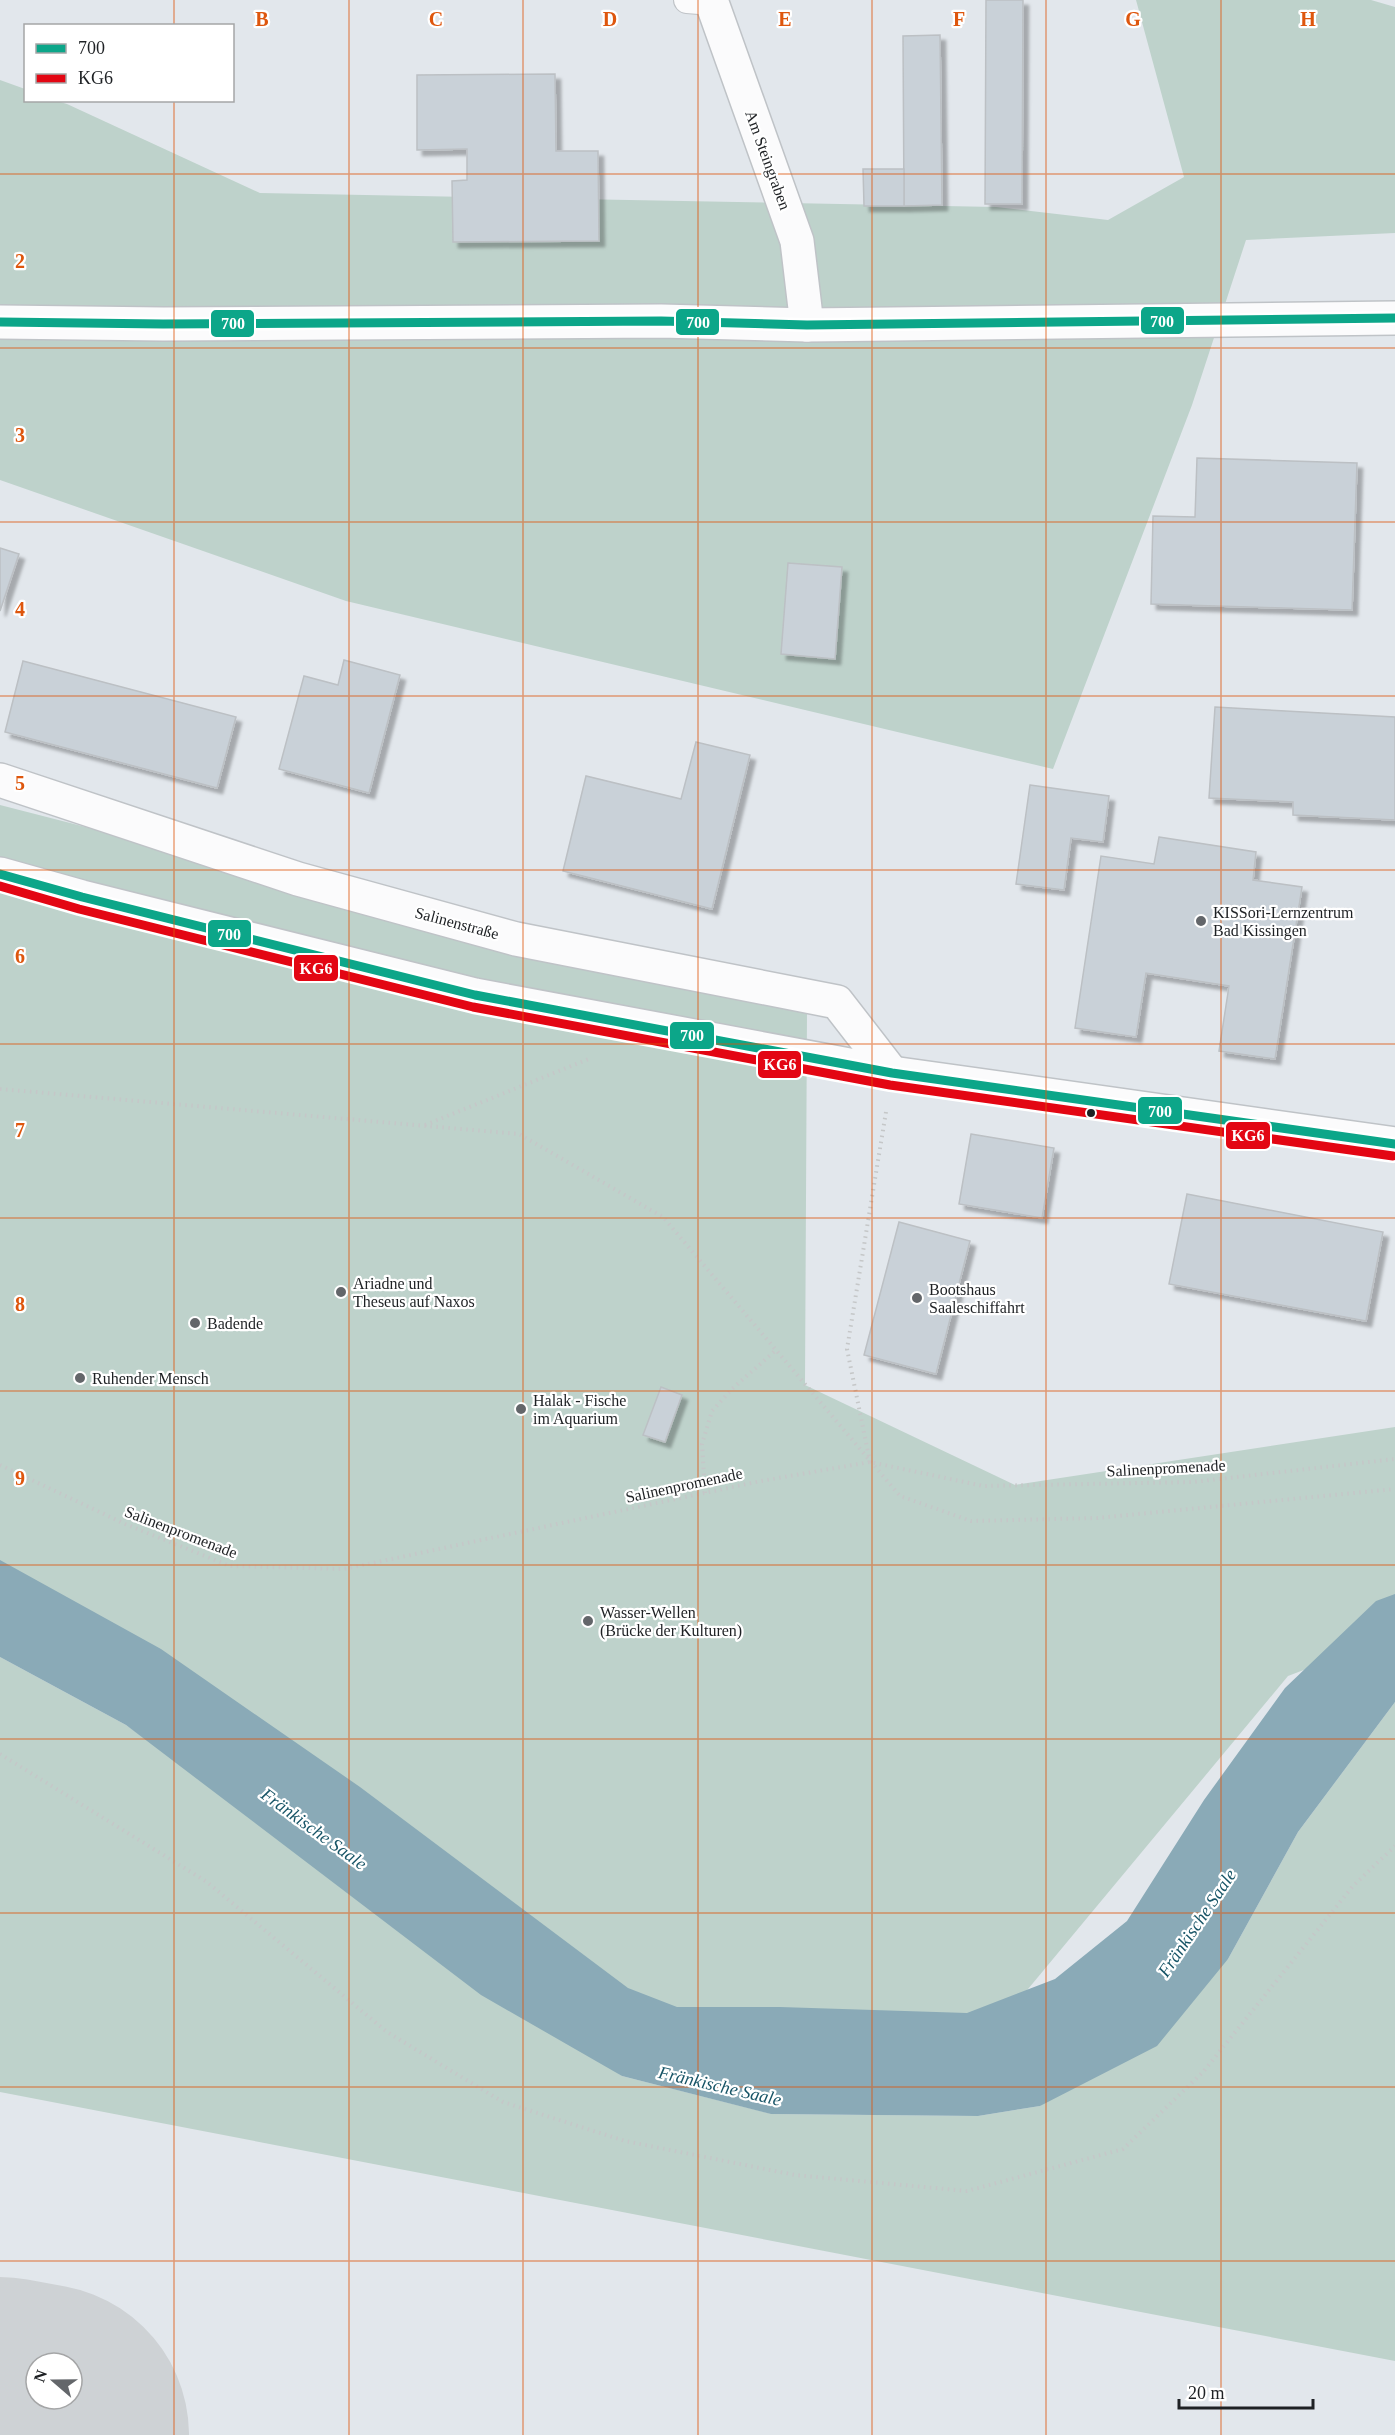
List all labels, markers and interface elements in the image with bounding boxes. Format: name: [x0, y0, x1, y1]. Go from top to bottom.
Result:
text: B: [255, 8, 269, 30]
text: C: [429, 8, 443, 30]
text: D: [603, 8, 617, 30]
text: E: [778, 8, 792, 30]
text: F: [953, 8, 965, 30]
text: G: [1125, 8, 1141, 30]
text: H: [1300, 8, 1316, 30]
legend: [24, 24, 234, 102]
text: 700: [78, 38, 105, 58]
text: KG6: [78, 68, 113, 88]
street label: Am Steingraben: [741, 108, 794, 212]
text: 2: [15, 250, 25, 272]
line badge: 700: [1140, 306, 1185, 335]
line badge: 700: [675, 308, 720, 336]
line badge: 700: [210, 309, 255, 338]
text: 700: [1150, 313, 1174, 330]
text: 700: [686, 314, 710, 331]
text: 700: [221, 315, 245, 332]
text: 3: [15, 424, 25, 446]
text: 4: [15, 598, 25, 620]
text: 5: [15, 772, 25, 794]
street label: Salinenstraße: [413, 904, 501, 942]
place label: KISSori-Lernzentrum Bad Kissingen: [1213, 904, 1354, 940]
marker: KISSori-Lernzentrum Bad Kissingen: [1194, 914, 1208, 928]
line badge: 700: [207, 919, 252, 948]
text: 700: [217, 926, 241, 943]
text: 6: [15, 945, 25, 967]
line badge: KG6: [293, 954, 339, 982]
text: KG6: [300, 960, 332, 977]
line badge: 700: [669, 1021, 715, 1050]
text: 700: [680, 1027, 704, 1044]
line badge: KG6: [757, 1050, 802, 1079]
text: KG6: [764, 1056, 796, 1073]
line badge: 700: [1137, 1096, 1183, 1125]
text: 700: [1148, 1103, 1172, 1120]
unlabelled marker: [1085, 1107, 1097, 1119]
text: 7: [15, 1119, 25, 1141]
line badge: KG6: [1225, 1121, 1271, 1150]
text: KG6: [1232, 1127, 1264, 1144]
place label: Ariadne und Theseus auf Naxos: [353, 1275, 475, 1310]
place label: Bootshaus Saaleschiffahrt: [929, 1281, 1025, 1316]
marker: Ariadne und Theseus auf Naxos: [334, 1285, 348, 1299]
marker: Bootshaus Saaleschiffahrt: [910, 1291, 924, 1305]
text: 8: [15, 1293, 25, 1315]
place label: Badende: [207, 1315, 263, 1332]
marker: Badende: [188, 1316, 202, 1330]
place label: Ruhender Mensch: [92, 1370, 209, 1387]
marker: Ruhender Mensch: [73, 1371, 87, 1385]
place label: Halak - Fische im Aquarium: [533, 1392, 626, 1428]
marker: Halak - Fische im Aquarium: [514, 1402, 528, 1416]
street label: Salinenpromenade: [1106, 1456, 1226, 1481]
street label: Salinenpromenade: [624, 1464, 744, 1507]
text: 9: [15, 1467, 25, 1489]
street label: Salinenpromenade: [122, 1503, 240, 1562]
place label: Wasser-Wellen (Brücke der Kulturen): [600, 1604, 742, 1640]
marker: Wasser-Wellen (Brücke der Kulturen): [581, 1614, 595, 1628]
water label: Fränkische Saale: [257, 1783, 371, 1874]
water label: Fränkische Saale: [1153, 1865, 1240, 1981]
water label: Fränkische Saale: [656, 2062, 783, 2110]
north arrow: [24, 2351, 84, 2411]
text: N: [30, 2367, 50, 2384]
scale bar: [1179, 2372, 1312, 2410]
text: 20 m: [1188, 2383, 1225, 2403]

